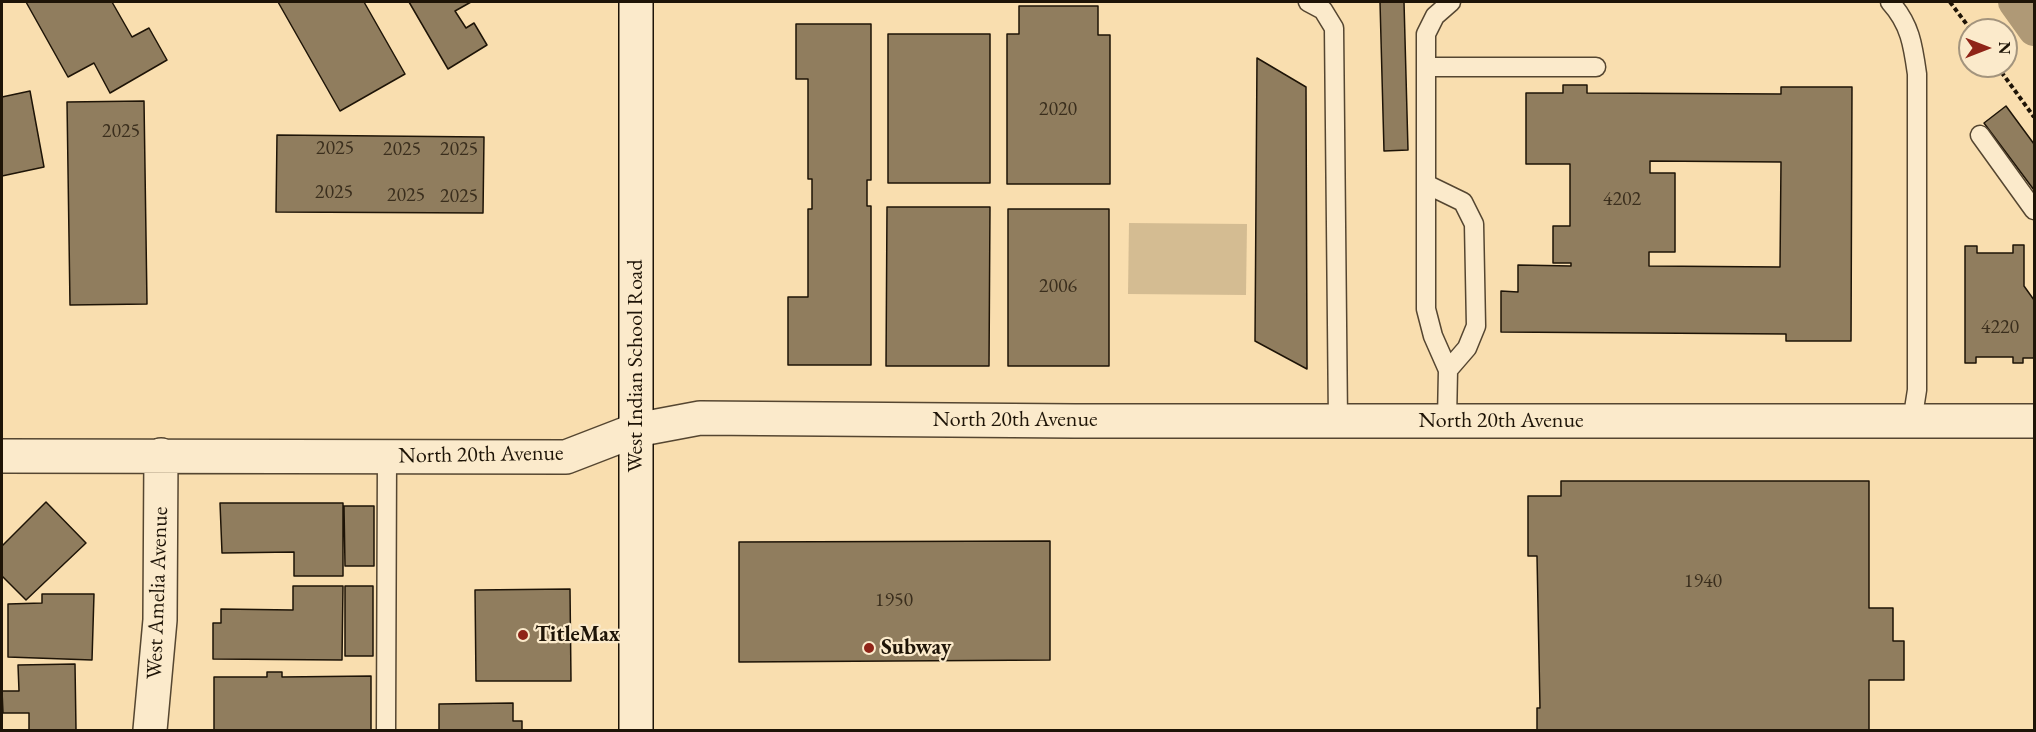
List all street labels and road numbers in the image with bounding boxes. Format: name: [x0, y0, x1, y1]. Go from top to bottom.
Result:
street label: West Indian School Road: [623, 259, 649, 473]
street label: North 20th Avenue: [932, 407, 1098, 433]
street label: North 20th Avenue: [1418, 408, 1584, 434]
street label: North 20th Avenue: [398, 440, 564, 470]
street label: West Amelia Avenue: [142, 506, 174, 680]

